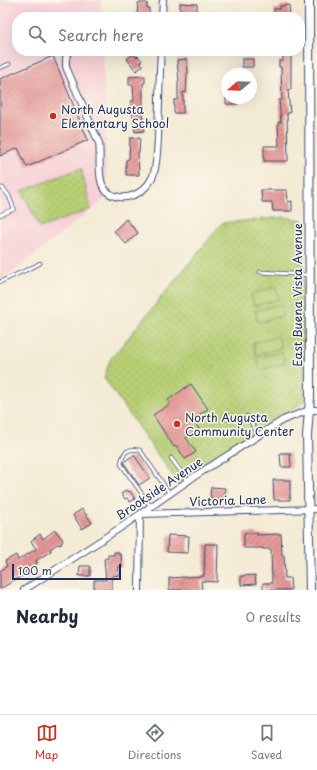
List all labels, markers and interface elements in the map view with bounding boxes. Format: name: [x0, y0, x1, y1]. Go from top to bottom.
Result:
search box: [12, 12, 305, 56]
icon: search: [26, 23, 48, 45]
text: Search here: [58, 23, 144, 46]
north arrow: [221, 68, 257, 104]
place label: North Augusta Elementary School: [61, 100, 169, 132]
marker: North Augusta Elementary School: [48, 111, 58, 121]
street label: East Buena Vista Avenue: [288, 223, 306, 367]
place label: North Augusta Community Center: [185, 408, 294, 440]
marker: North Augusta Community Center: [172, 419, 182, 429]
street label: Brookside Avenue: [112, 452, 206, 524]
street label: Victoria Lane: [189, 490, 267, 510]
scale bar: [12, 562, 121, 581]
text: 100 m: [18, 562, 52, 579]
text: Nearby: [16, 603, 78, 629]
text: 0 results: [246, 607, 301, 626]
tab: Map: [35, 722, 58, 763]
tab: Directions: [128, 722, 181, 763]
tab: Saved: [251, 722, 282, 763]

